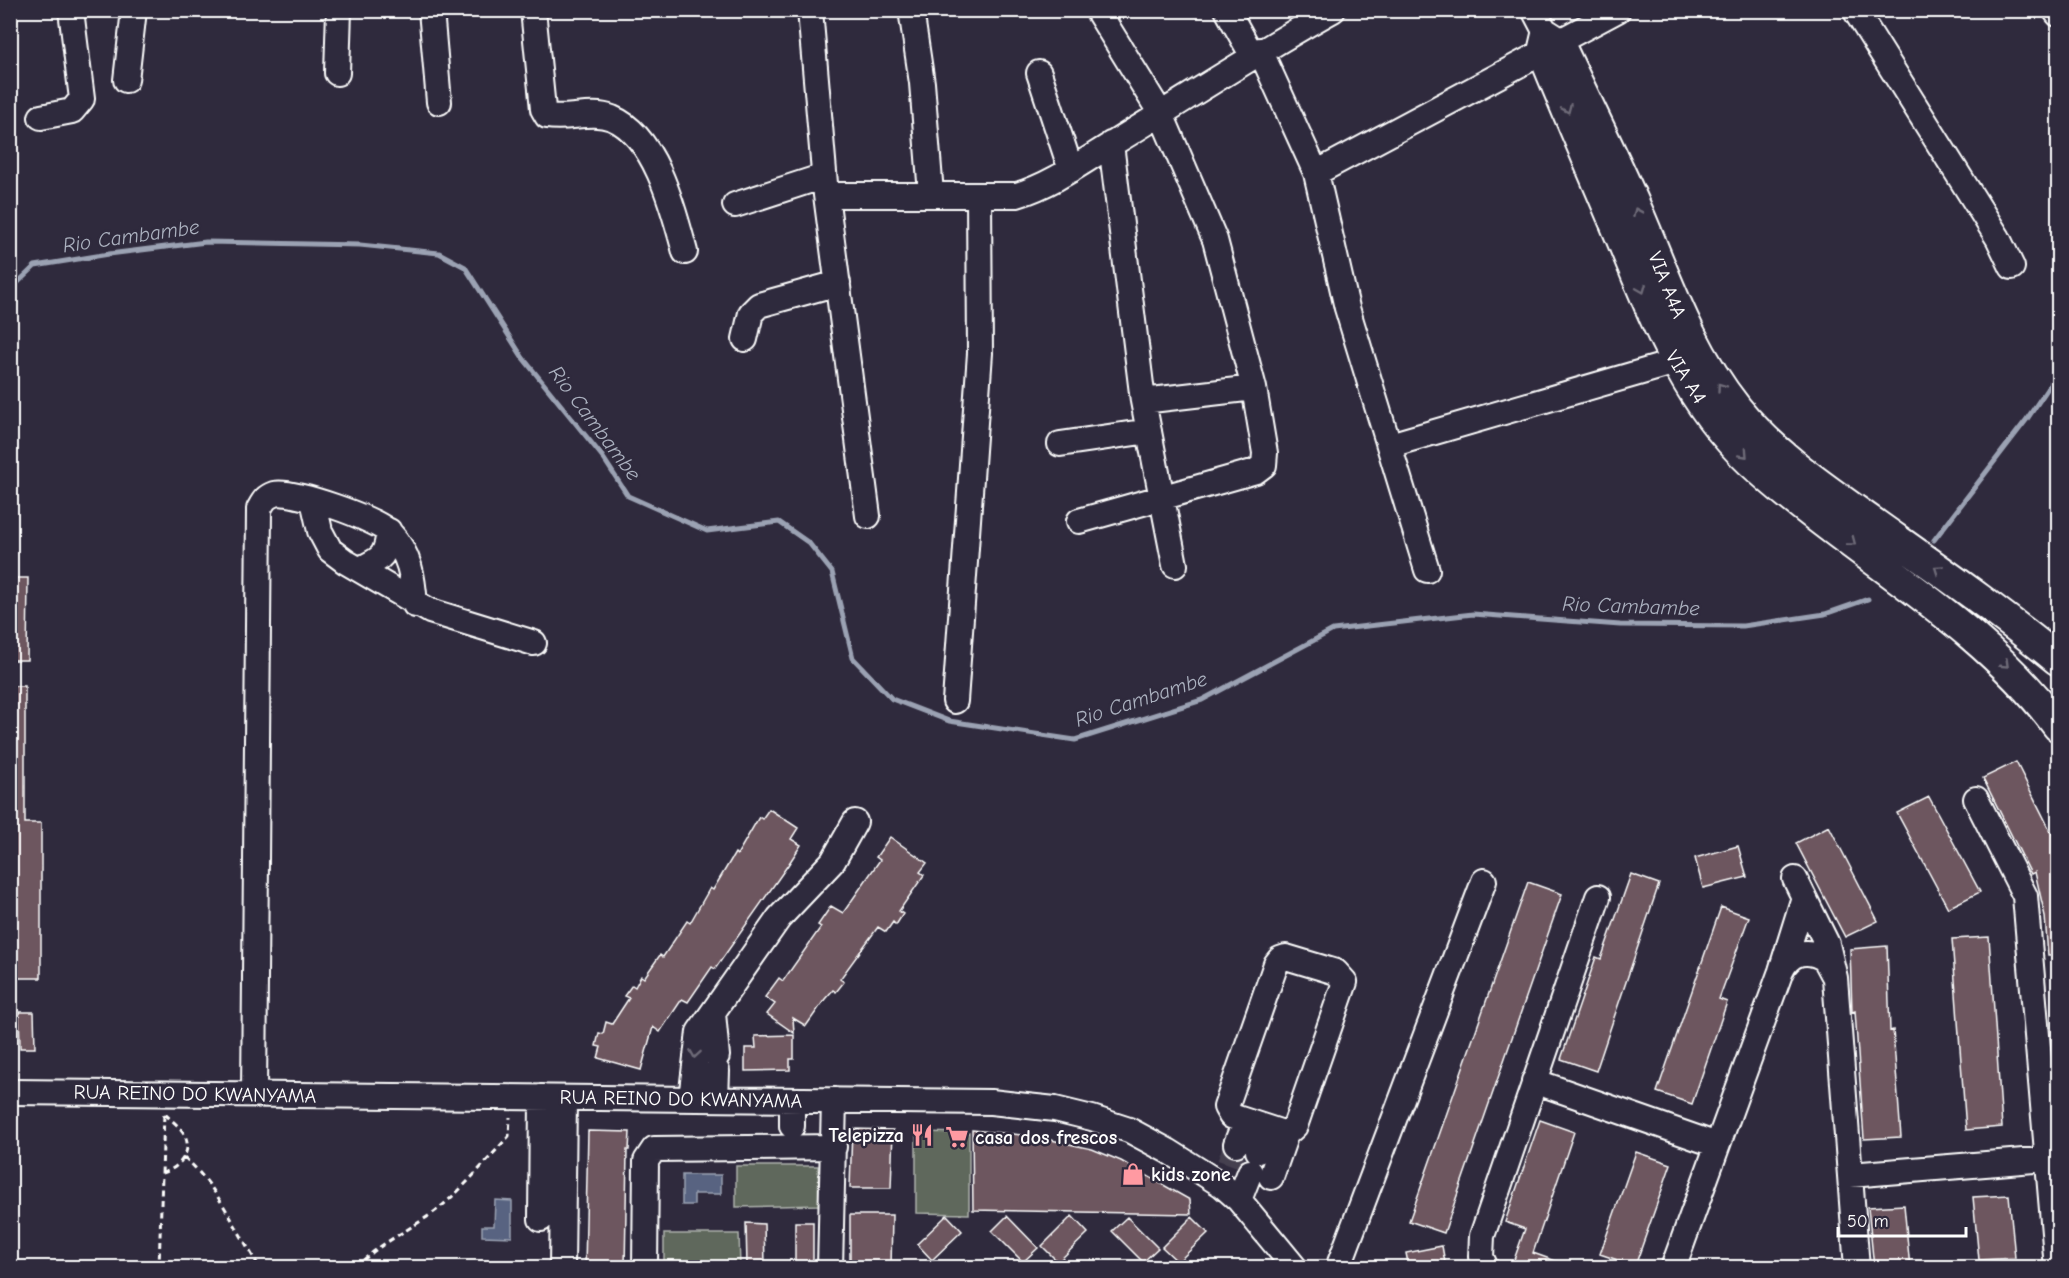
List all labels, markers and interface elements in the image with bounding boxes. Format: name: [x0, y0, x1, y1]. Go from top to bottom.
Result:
one-way arrow: [1560, 103, 1572, 114]
one-way arrow: [1632, 207, 1644, 218]
water label: Rio Cambambe: [61, 214, 201, 257]
street label: VIA A4A: [1643, 248, 1691, 322]
one-way arrow: [1635, 283, 1647, 294]
street label: VIA A4: [1661, 346, 1711, 408]
water label: Rio Cambambe: [544, 361, 646, 486]
one-way arrow: [1717, 383, 1728, 394]
one-way arrow: [1737, 447, 1748, 458]
one-way arrow: [1845, 535, 1856, 546]
one-way arrow: [1934, 565, 1945, 576]
water label: Rio Cambambe: [1562, 592, 1701, 620]
one-way arrow: [1997, 657, 2008, 668]
water label: Rio Cambambe: [1072, 666, 1211, 732]
one-way arrow: [690, 1049, 702, 1058]
street label: RUA REINO DO KWANYAMA: [73, 1080, 317, 1108]
street label: RUA REINO DO KWANYAMA: [559, 1085, 803, 1113]
restaurant icon: Telepizza: [909, 1122, 935, 1148]
place label: Telepizza: [829, 1124, 904, 1147]
supermarket icon: casa dos frescos: [944, 1124, 970, 1150]
place label: casa dos frescos: [975, 1126, 1117, 1149]
shop icon: kids zone: [1120, 1161, 1146, 1187]
place label: kids zone: [1151, 1163, 1231, 1186]
scale bar: [1838, 1200, 1966, 1238]
text: 50 m: [1847, 1211, 1889, 1232]

